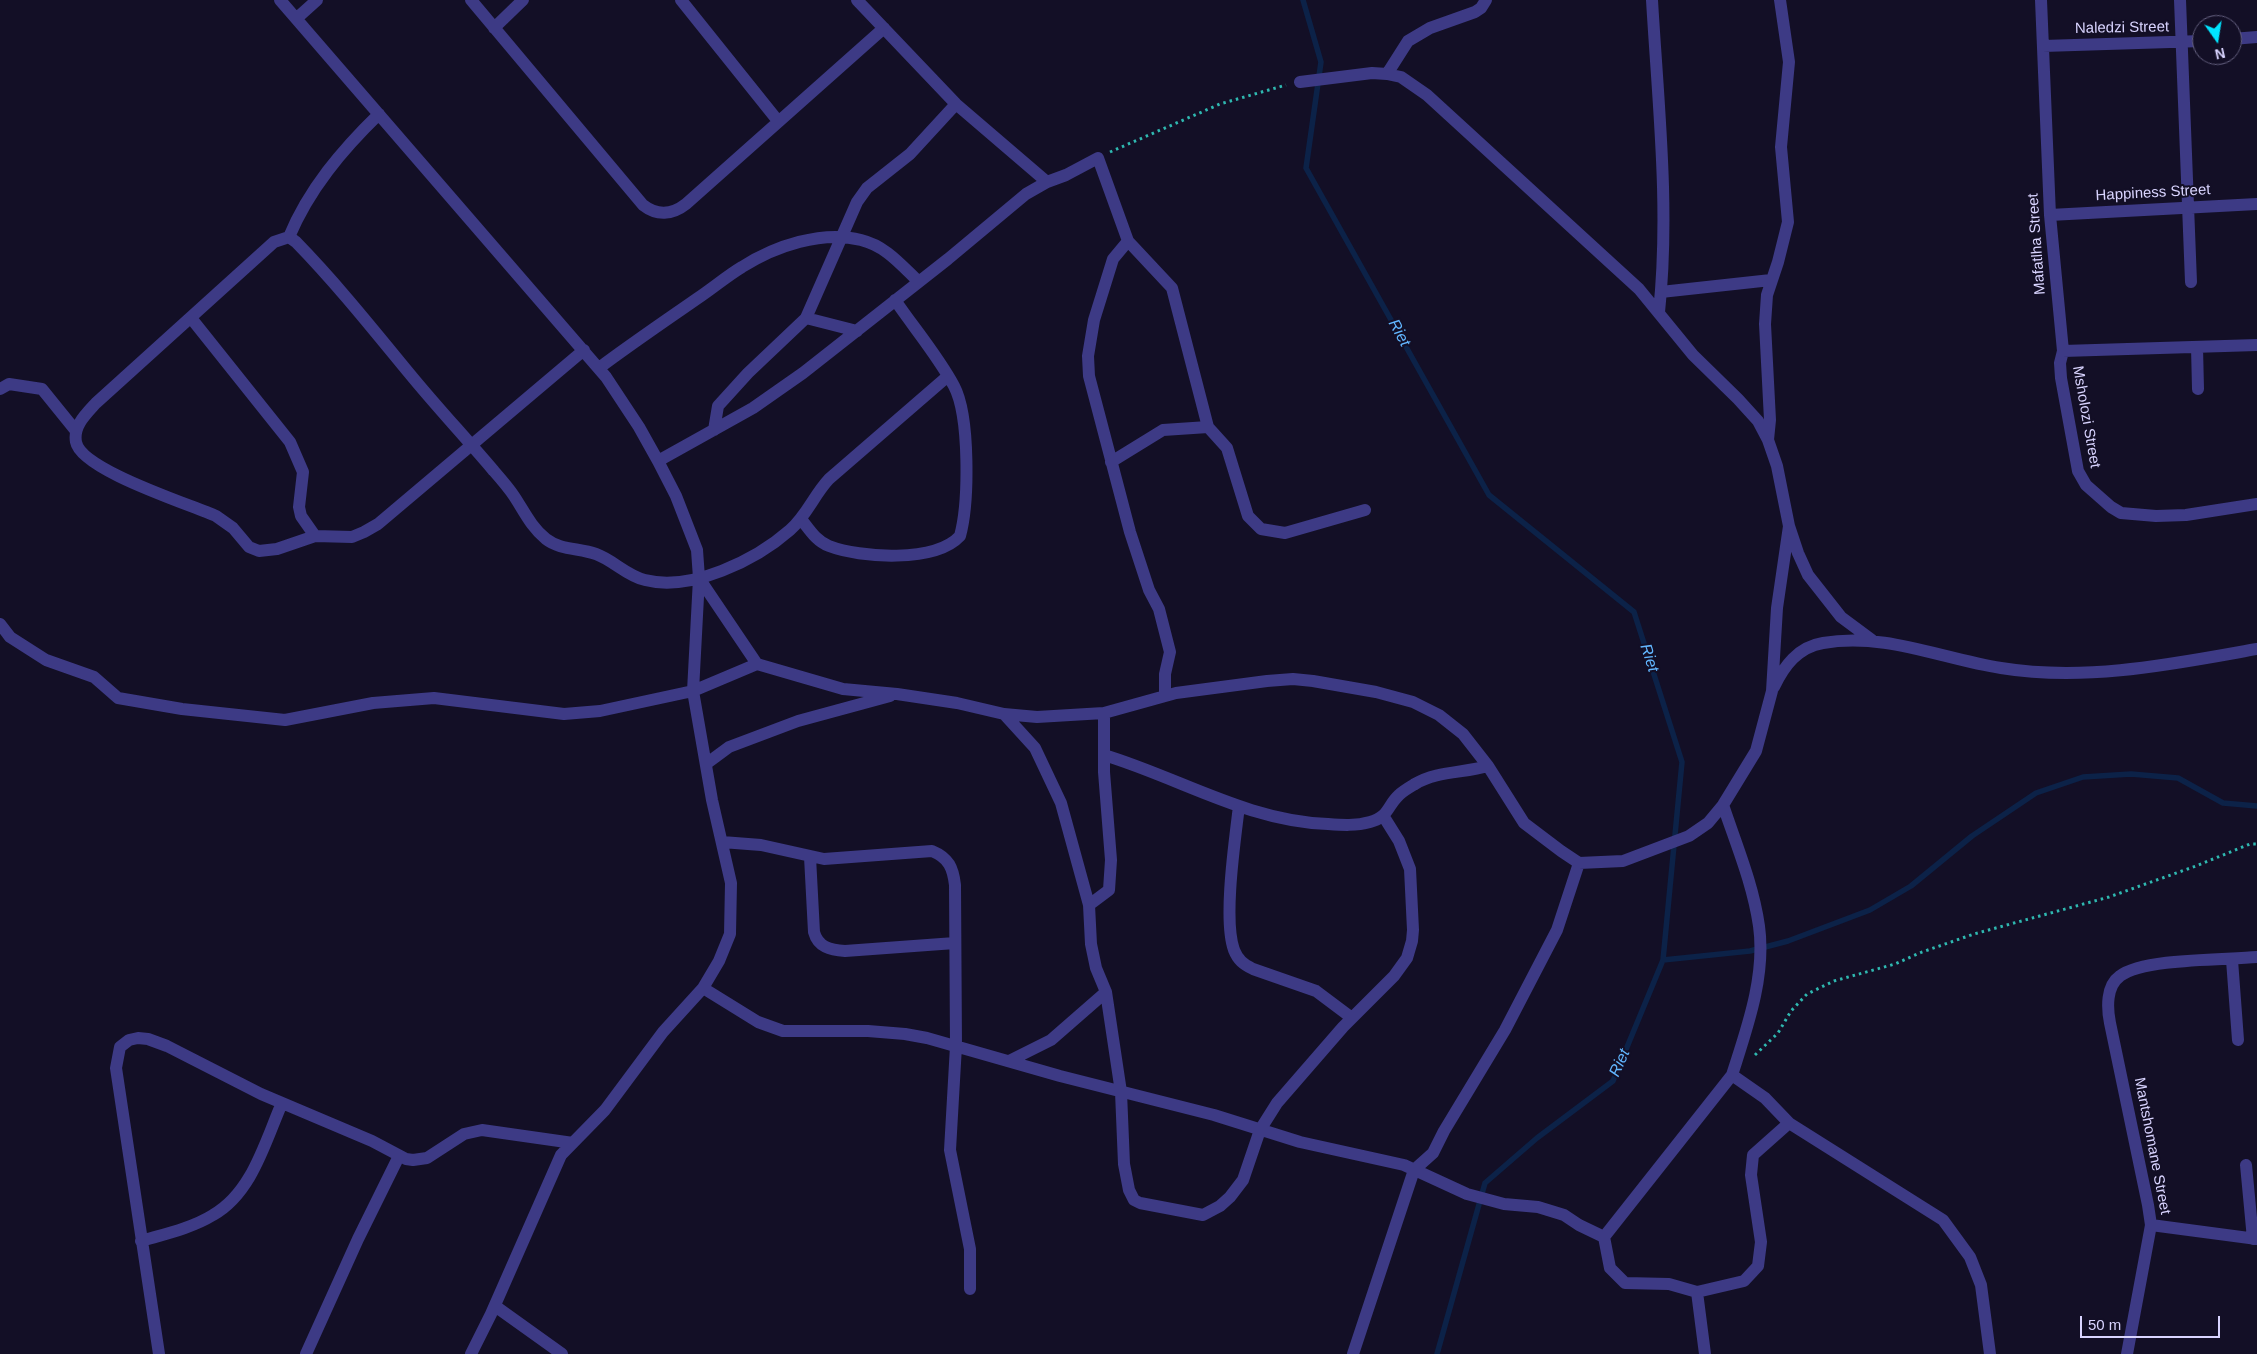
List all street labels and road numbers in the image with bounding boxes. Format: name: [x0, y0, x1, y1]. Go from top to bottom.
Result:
street label: Naledzi Street: [2075, 18, 2169, 38]
street label: Happiness Street: [2095, 181, 2211, 205]
street label: Mafatlha Street: [2024, 193, 2050, 295]
street label: Msholozi Street: [2068, 365, 2104, 469]
street label: Mantshomane Street: [2130, 1076, 2174, 1216]

